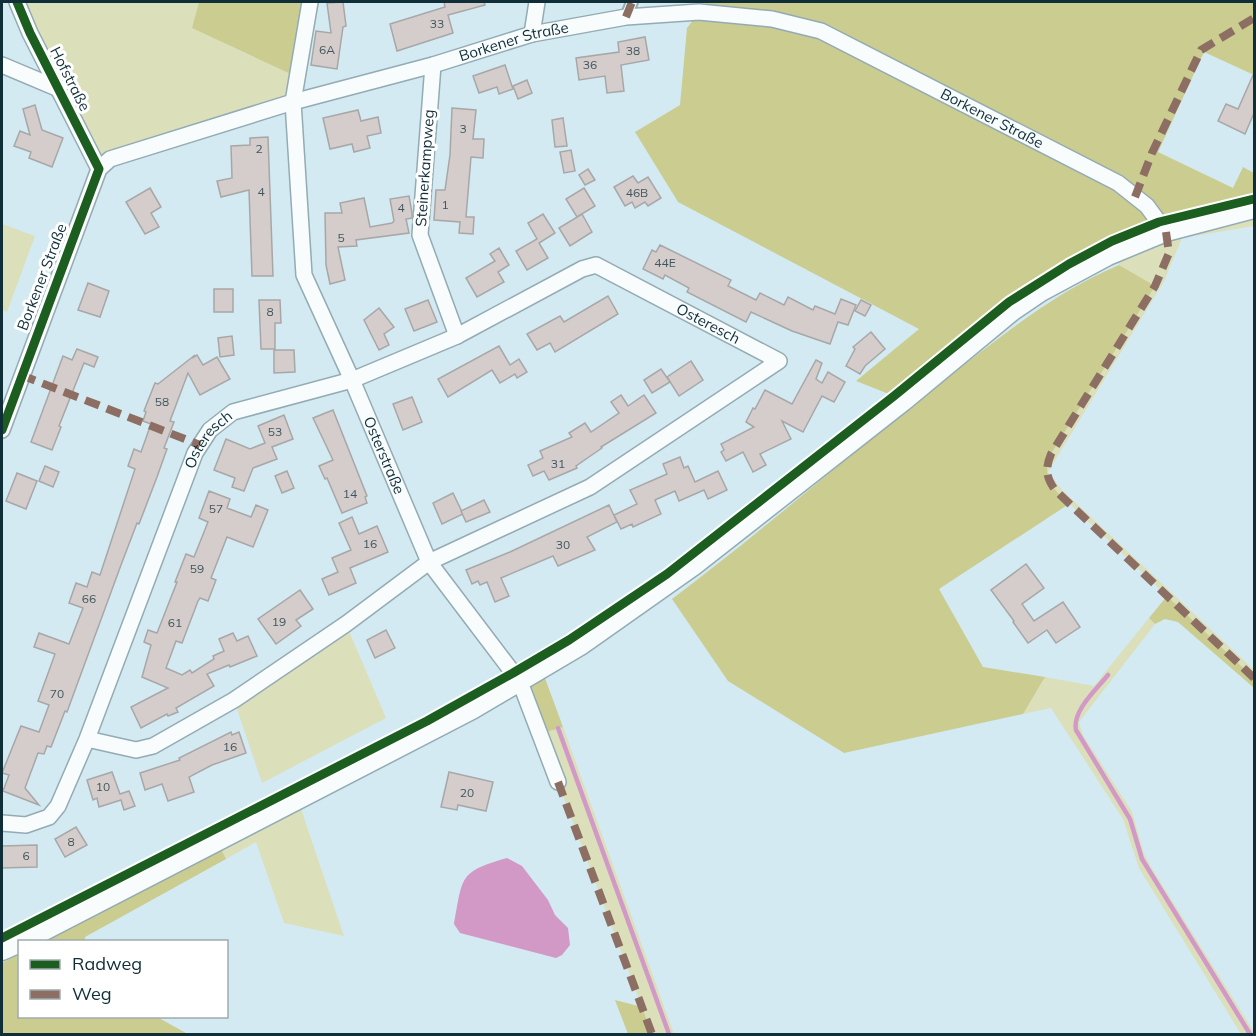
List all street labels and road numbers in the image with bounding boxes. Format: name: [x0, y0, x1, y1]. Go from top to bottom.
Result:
street label: Borkener Straße: [456, 18, 570, 65]
street label: Hofstraße: [46, 43, 95, 114]
street label: Borkener Straße: [938, 84, 1047, 152]
street label: Steinerkampweg: [411, 109, 438, 227]
street label: Borkener Straße: [12, 221, 71, 333]
street label: Osteresch: [673, 299, 743, 348]
street label: Osteresch: [180, 406, 236, 471]
street label: Osterstraße: [360, 413, 409, 497]

